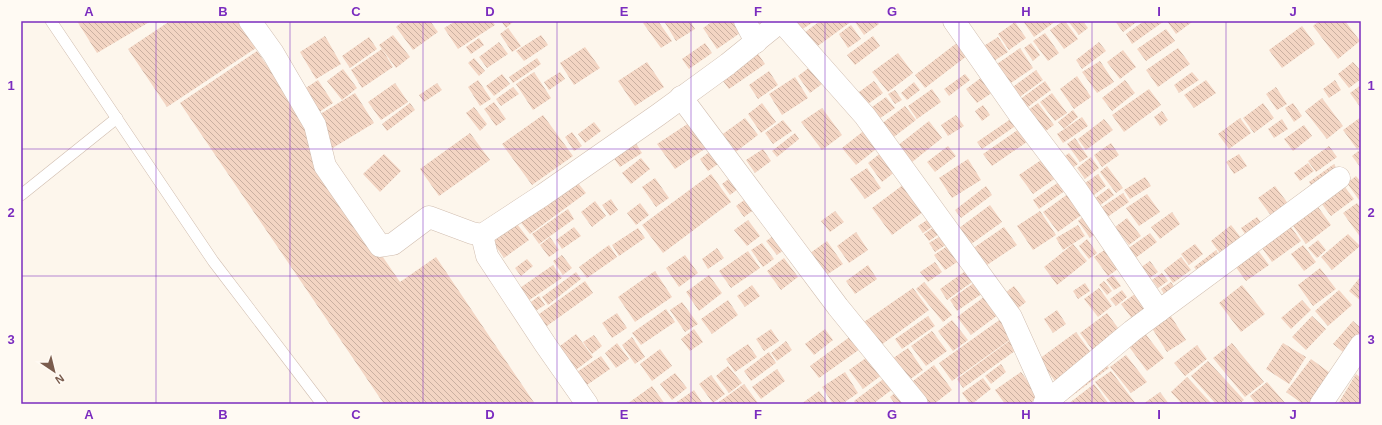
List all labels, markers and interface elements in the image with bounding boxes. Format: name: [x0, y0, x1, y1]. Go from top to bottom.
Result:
text: A: [84, 4, 94, 19]
text: B: [218, 4, 228, 19]
text: C: [351, 4, 361, 19]
text: D: [485, 4, 495, 19]
text: E: [620, 4, 629, 19]
text: F: [754, 4, 762, 19]
text: G: [887, 4, 897, 19]
text: H: [1021, 4, 1031, 19]
text: I: [1157, 4, 1161, 19]
text: J: [1289, 4, 1297, 19]
text: 1: [7, 78, 15, 93]
text: 1: [1367, 78, 1375, 93]
text: 2: [7, 205, 15, 220]
text: 2: [1367, 205, 1375, 220]
text: 3: [7, 332, 15, 347]
text: 3: [1367, 332, 1375, 347]
north arrow: [34, 351, 74, 391]
text: N: [53, 372, 66, 386]
text: A: [84, 407, 94, 422]
text: B: [218, 407, 228, 422]
text: C: [351, 407, 361, 422]
text: D: [485, 407, 495, 422]
text: E: [620, 407, 629, 422]
text: F: [754, 407, 762, 422]
text: G: [887, 407, 897, 422]
text: H: [1021, 407, 1031, 422]
text: I: [1157, 407, 1161, 422]
text: J: [1289, 407, 1297, 422]

